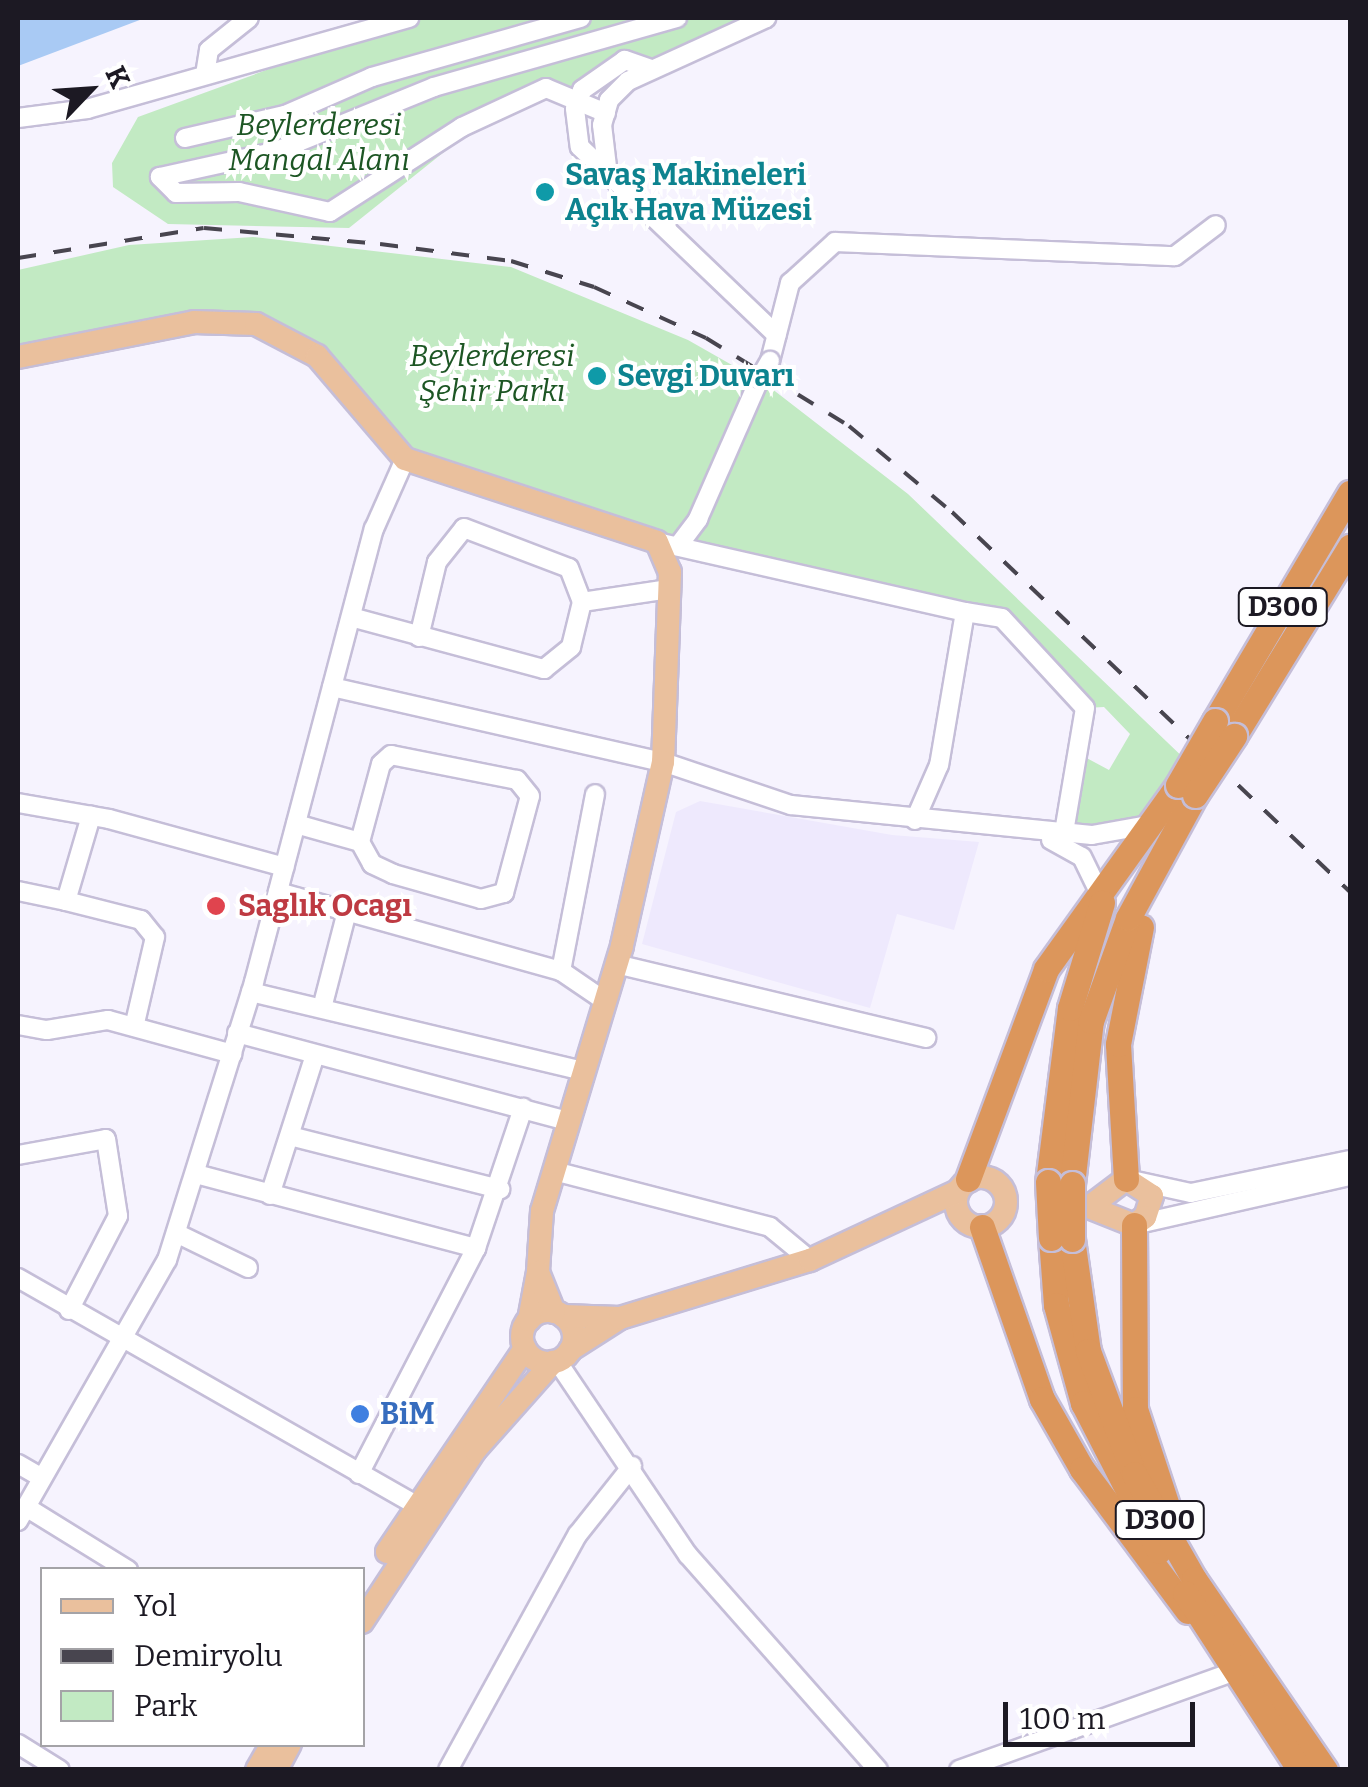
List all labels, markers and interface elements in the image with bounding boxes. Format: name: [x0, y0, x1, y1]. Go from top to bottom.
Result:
north arrow: [40, 40, 140, 140]
text: K: [98, 61, 137, 93]
park label: Beylerderesi Mangal Alanı: [228, 107, 410, 178]
place label: Savaş Makineleri Açık Hava Müzesi: [565, 157, 812, 228]
marker: Savaş Makineleri Açık Hava Müzesi: [534, 181, 556, 203]
park label: Beylerderesi Şehir Parkı: [410, 338, 574, 408]
place label: Sevgi Duvarı: [617, 358, 794, 394]
marker: Sevgi Duvarı: [586, 365, 608, 387]
road number: D300: [1236, 584, 1330, 630]
place label: Saglık Ocagı: [238, 888, 412, 924]
marker: Saglık Ocagı: [203, 893, 229, 919]
place label: BiM: [380, 1396, 435, 1432]
marker: BiM: [349, 1403, 371, 1425]
road number: D300: [1112, 1497, 1208, 1543]
legend: [40, 1567, 365, 1747]
text: Yol: [134, 1588, 177, 1624]
text: Demiryolu: [134, 1638, 283, 1674]
scale bar: [1008, 1682, 1200, 1744]
text: Park: [134, 1688, 197, 1724]
text: 100 m: [1020, 1701, 1105, 1737]

